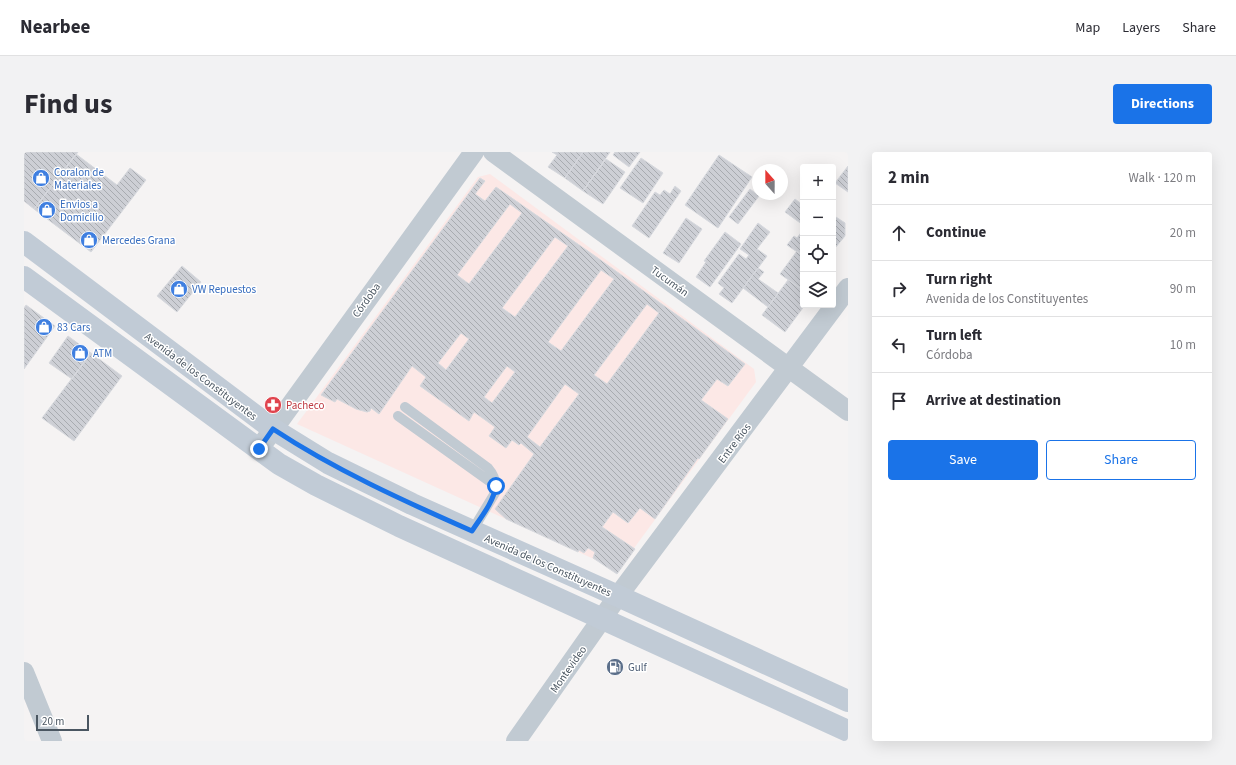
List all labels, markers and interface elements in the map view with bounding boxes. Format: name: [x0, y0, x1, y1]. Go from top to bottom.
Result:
text: Nearbee: [20, 14, 90, 41]
text: Map: [1075, 18, 1100, 38]
text: Layers: [1122, 18, 1160, 38]
text: Share: [1182, 18, 1216, 38]
text: Find us: [24, 84, 112, 124]
button: Directions: [1113, 84, 1212, 124]
north arrow: [752, 164, 788, 200]
map controls: [800, 164, 836, 308]
button: +: [800, 164, 836, 200]
place label: Coralon de Materiales: [54, 165, 104, 193]
text: 2 min: [888, 166, 929, 190]
shop icon: Coralon de Materiales: [31, 168, 51, 188]
text: Walk · 120 m: [1128, 169, 1196, 187]
place label: Envios a Domicilio: [60, 197, 104, 225]
shop icon: Envios a Domicilio: [37, 200, 57, 220]
button: −: [800, 200, 836, 236]
icon: ahead: [888, 222, 910, 244]
text: Continue: [926, 222, 986, 243]
text: 20 m: [1170, 224, 1196, 242]
shop icon: Mercedes Grana: [79, 230, 99, 250]
place label: Mercedes Grana: [102, 233, 175, 248]
button: locate: [800, 236, 836, 272]
street label: Tucumán: [648, 263, 692, 300]
text: Turn right: [926, 269, 992, 290]
button: layers: [800, 272, 836, 308]
icon: right: [888, 278, 910, 300]
shop icon: VW Repuestos: [169, 279, 189, 299]
street label: Córdoba: [349, 280, 384, 321]
text: 90 m: [1170, 280, 1196, 298]
place label: VW Repuestos: [192, 282, 257, 297]
text: Avenida de los Constituyentes: [926, 290, 1088, 308]
shop icon: 83 Cars: [34, 317, 54, 337]
place label: 83 Cars: [57, 320, 91, 335]
text: Turn left: [926, 325, 982, 346]
street label: Avenida de los Constituyentes: [141, 329, 260, 424]
icon: left: [888, 334, 910, 356]
text: 10 m: [1170, 336, 1196, 354]
shop icon: ATM: [70, 343, 90, 363]
place label: ATM: [93, 346, 112, 361]
text: Córdoba: [926, 346, 973, 364]
icon: arrive: [888, 390, 910, 412]
text: Arrive at destination: [926, 390, 1061, 411]
pharmacy icon: Pacheco: [263, 395, 283, 415]
place label: Pacheco: [286, 398, 325, 413]
street label: Entre Ríos: [714, 420, 755, 466]
route end: [250, 440, 268, 458]
button: Save: [888, 440, 1038, 480]
button: Share: [1046, 440, 1196, 480]
route start: [487, 477, 505, 495]
street label: Avenida de los Constituyentes: [482, 531, 614, 600]
street label: Montevideo: [547, 643, 590, 696]
fuel station icon: Gulf: [605, 657, 625, 677]
place label: Gulf: [628, 660, 648, 675]
scale bar: [36, 713, 89, 732]
text: 20 m: [42, 714, 64, 729]

